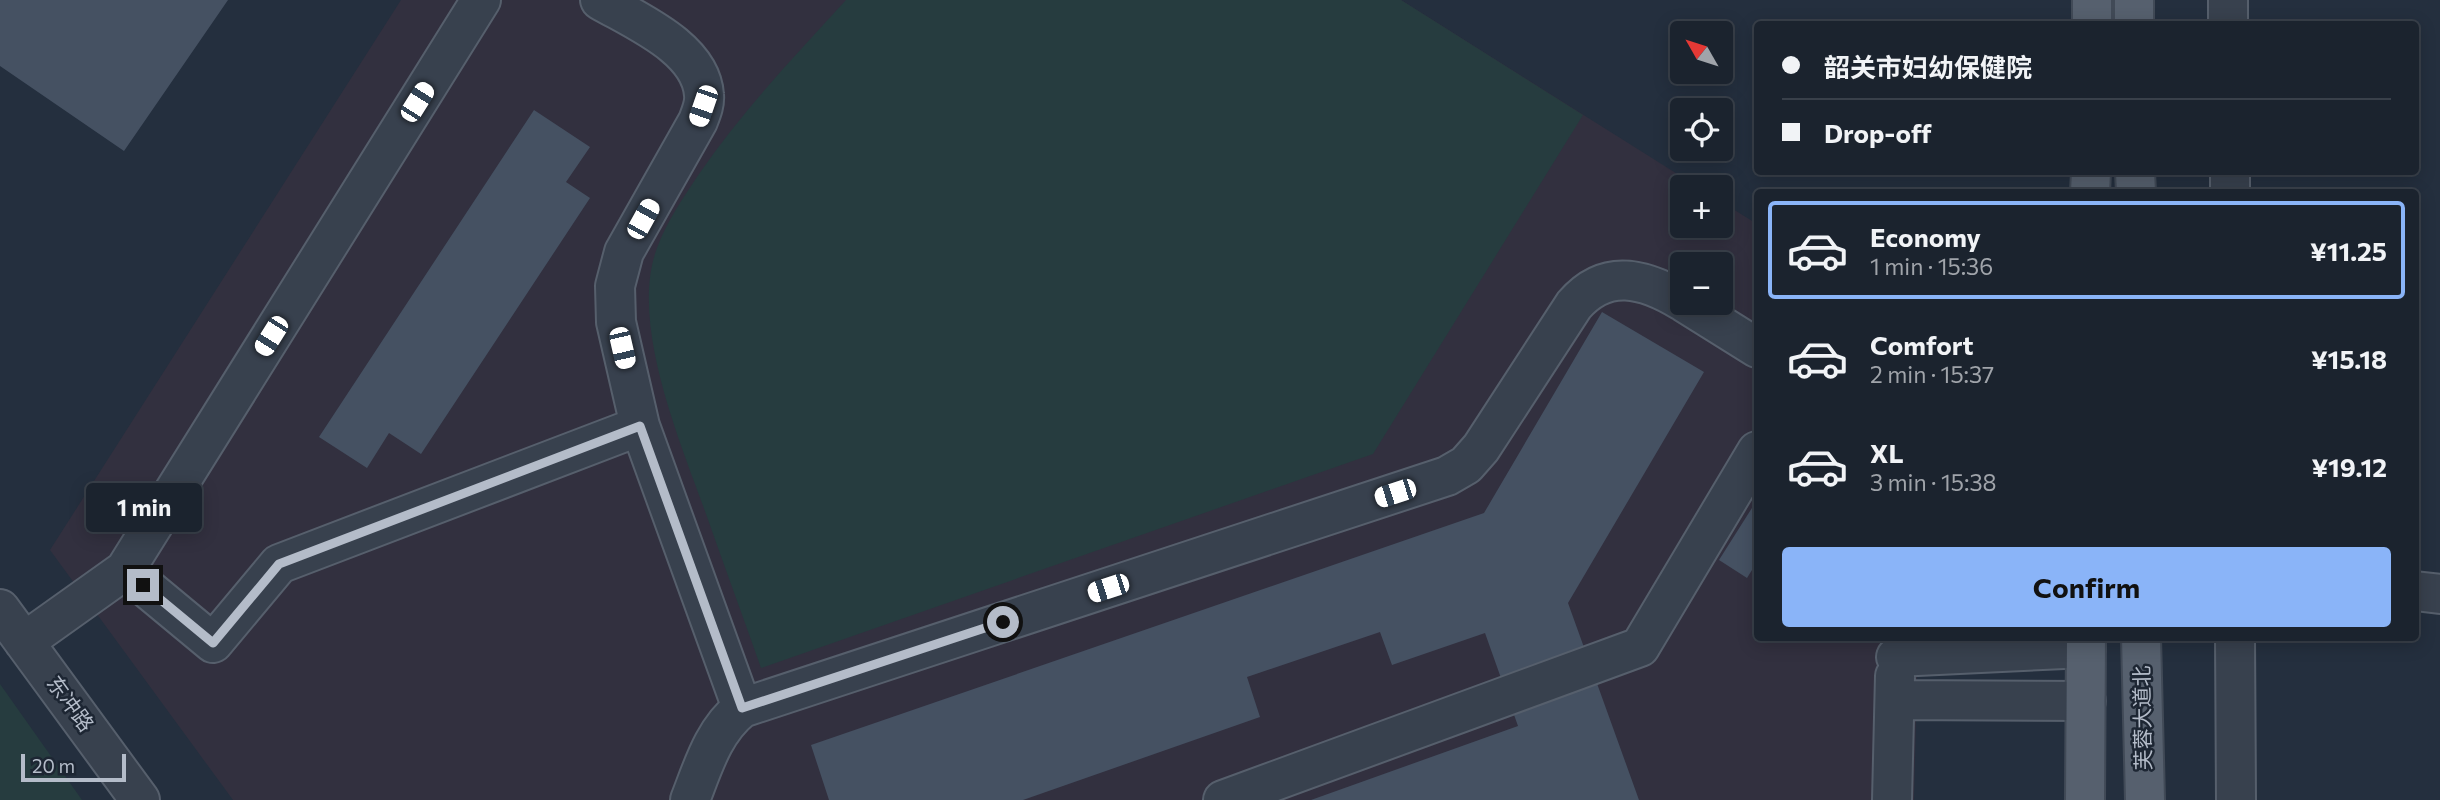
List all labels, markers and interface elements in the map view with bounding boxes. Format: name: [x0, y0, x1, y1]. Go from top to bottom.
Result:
north arrow: [1670, 21, 1732, 84]
map controls: [1670, 21, 1733, 315]
text: 韶关市妇幼保健院: [1824, 51, 2032, 82]
car: [397, 79, 438, 125]
car: [687, 83, 720, 129]
button: locate: [1670, 98, 1733, 161]
text: Drop-off: [1824, 117, 1931, 148]
button: +: [1670, 175, 1733, 238]
car: [624, 196, 663, 242]
icon: car: [1786, 219, 1849, 282]
text: Economy: [1870, 221, 1981, 252]
text: ¥11.25: [2310, 235, 2387, 266]
button: −: [1670, 252, 1733, 315]
text: 1 min · 15:36: [1870, 252, 1993, 280]
car: [251, 313, 292, 359]
car: [608, 325, 637, 371]
icon: car: [1786, 327, 1849, 390]
text: Comfort: [1870, 329, 1973, 360]
text: ¥15.18: [2311, 343, 2387, 374]
text: 2 min · 15:37: [1870, 360, 1994, 388]
icon: car: [1786, 435, 1849, 498]
text: XL: [1870, 437, 1904, 468]
text: ¥19.12: [2311, 451, 2387, 482]
text: 3 min · 15:38: [1870, 468, 1996, 496]
car: [1372, 477, 1419, 509]
callout: 1 min: [85, 484, 201, 532]
text: 1 min: [117, 493, 171, 521]
button: Confirm: [1782, 547, 2391, 627]
route end: [127, 569, 159, 601]
car: [1085, 572, 1132, 604]
route start: [987, 606, 1019, 638]
street label: 芙蓉大道北: [2128, 665, 2155, 771]
street label: 东冲路: [43, 670, 100, 736]
scale bar: [21, 751, 126, 783]
text: 20 m: [32, 754, 75, 777]

